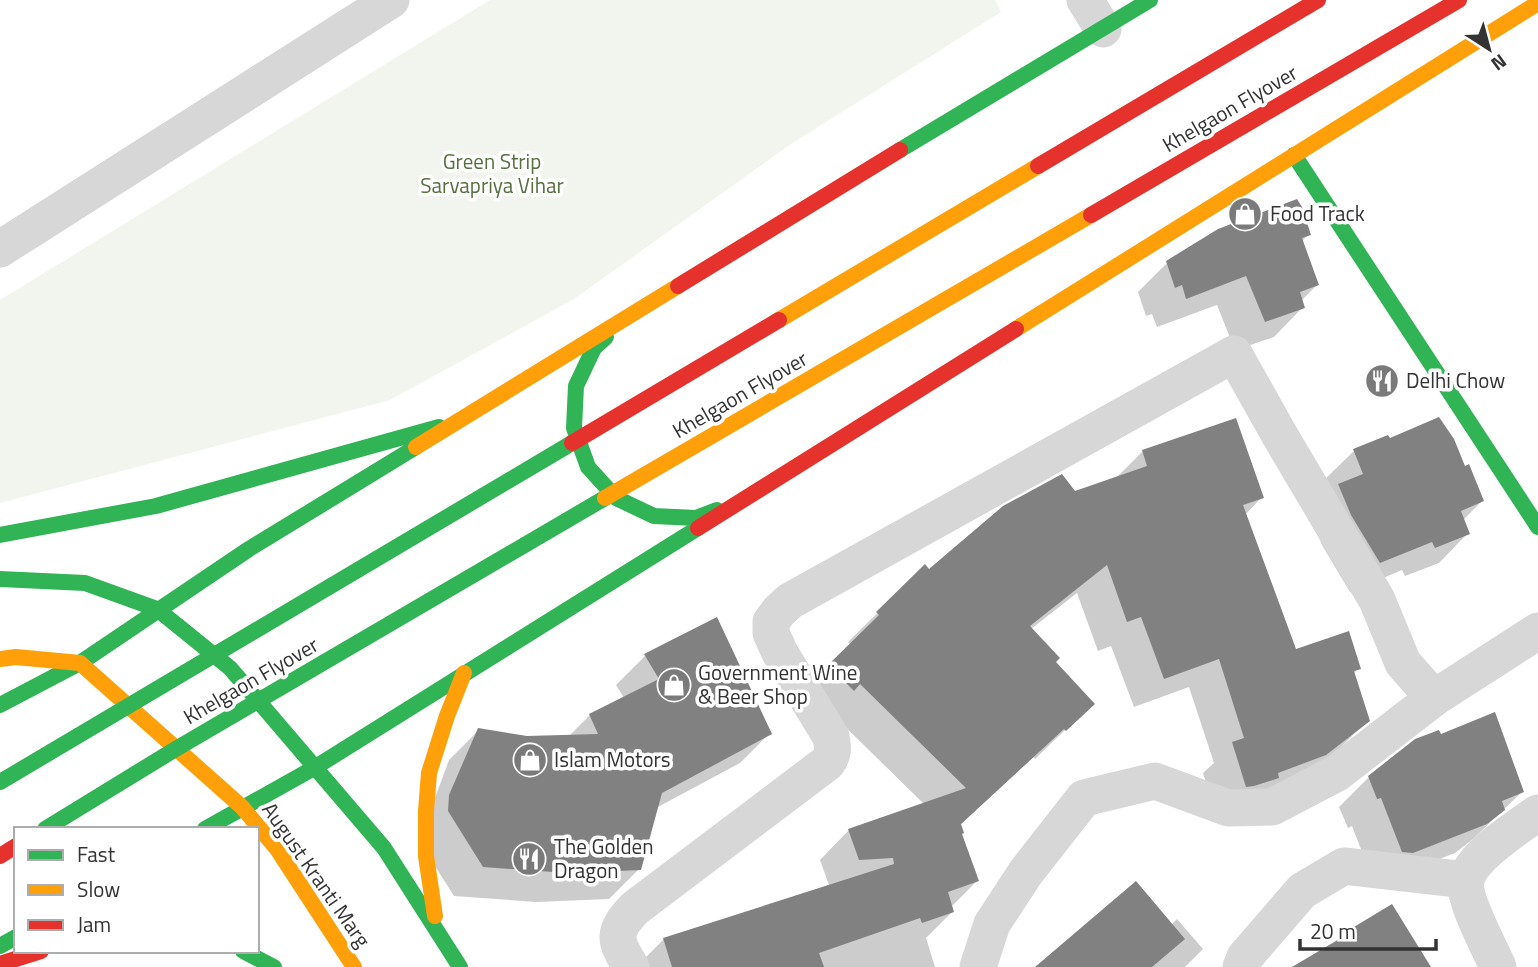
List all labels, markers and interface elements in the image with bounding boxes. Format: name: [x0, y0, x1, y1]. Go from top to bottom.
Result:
north arrow: [1454, 14, 1524, 84]
text: N: [1485, 48, 1513, 79]
street label: Khelgaon Flyover: [1156, 56, 1303, 160]
park label: Green Strip Sarvapriya Vihar: [420, 145, 564, 201]
shop icon: Food Track: [1226, 195, 1264, 233]
place label: Food Track: [1270, 197, 1365, 229]
street label: Khelgaon Flyover: [666, 342, 813, 446]
restaurant icon: Delhi Chow: [1363, 362, 1401, 400]
place label: Delhi Chow: [1406, 364, 1505, 396]
street label: Khelgaon Flyover: [177, 628, 324, 732]
place label: Government Wine & Beer Shop: [698, 656, 857, 712]
shop icon: Government Wine & Beer Shop: [655, 666, 693, 704]
shop icon: Islam Motors: [511, 741, 549, 779]
place label: Islam Motors: [554, 743, 671, 775]
street label: August Kranti Marg: [255, 795, 379, 954]
legend: [14, 827, 259, 953]
place label: The Golden Dragon: [554, 830, 653, 886]
text: Fast: [77, 838, 116, 870]
restaurant icon: The Golden Dragon: [510, 840, 548, 878]
text: Slow: [77, 873, 120, 905]
text: Jam: [77, 908, 111, 940]
scale bar: [1300, 908, 1436, 952]
text: 20 m: [1310, 915, 1356, 947]

